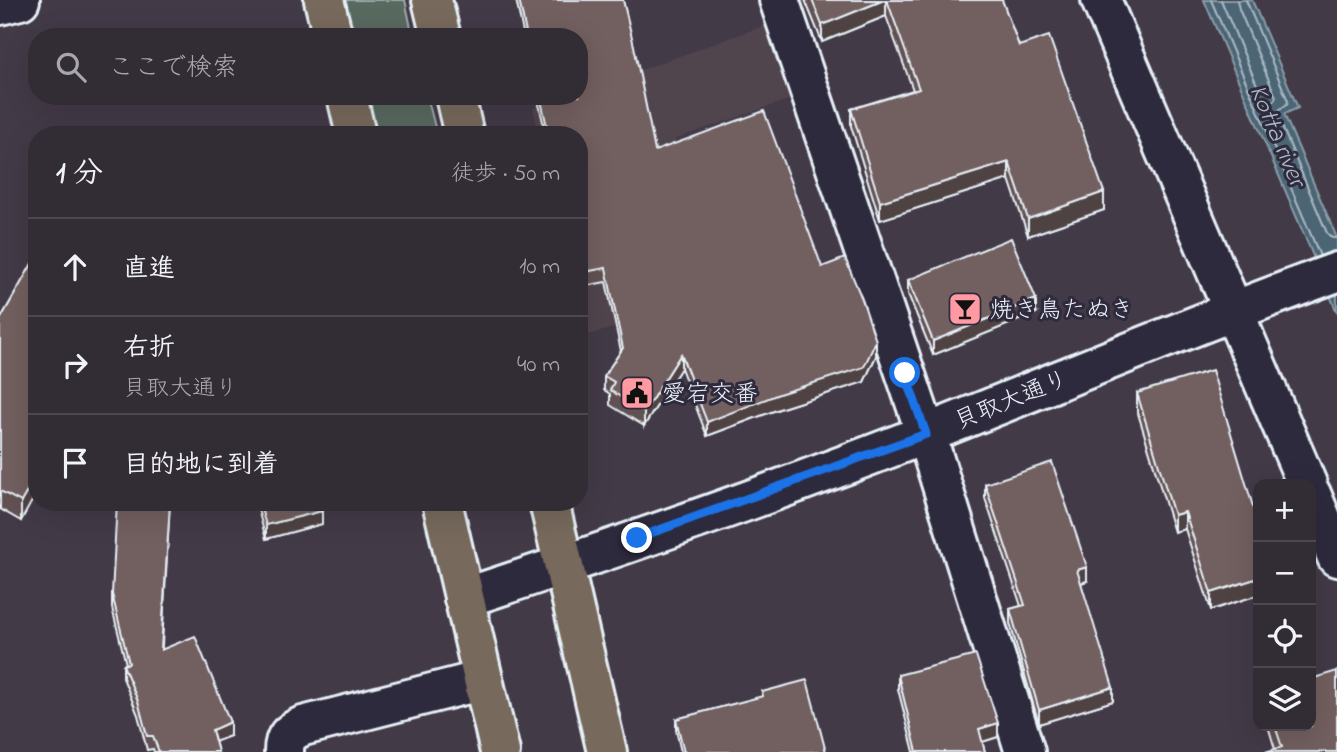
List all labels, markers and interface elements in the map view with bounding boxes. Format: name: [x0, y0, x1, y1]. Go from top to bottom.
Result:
search box: [28, 28, 588, 105]
icon: search: [52, 48, 90, 86]
text: ここで検索: [108, 50, 238, 88]
water label: Kotta river: [1238, 79, 1316, 196]
text: 1 分: [56, 153, 103, 197]
text: 徒歩 · 50 m: [451, 158, 560, 191]
icon: ahead: [56, 248, 94, 286]
text: 直進: [123, 251, 175, 289]
text: 10 m: [519, 251, 560, 284]
bar icon: 焼き鳥たぬき: [946, 290, 984, 328]
place label: 焼き鳥たぬき: [990, 294, 1134, 329]
text: 右折: [123, 330, 175, 368]
icon: right: [56, 346, 94, 384]
text: 40 m: [517, 349, 560, 382]
route start: [889, 357, 920, 388]
street label: 貝取大通り: [950, 363, 1074, 440]
text: 貝取大通り: [123, 373, 238, 406]
public building icon: 愛宕交番: [618, 374, 656, 412]
place label: 愛宕交番: [662, 378, 758, 413]
icon: arrive: [56, 444, 94, 482]
text: 目的地に到着: [123, 447, 279, 485]
map controls: [1253, 479, 1316, 731]
button: +: [1253, 479, 1316, 542]
route end: [621, 522, 652, 553]
button: −: [1253, 542, 1316, 605]
button: locate: [1253, 605, 1316, 668]
button: layers: [1253, 668, 1316, 731]

